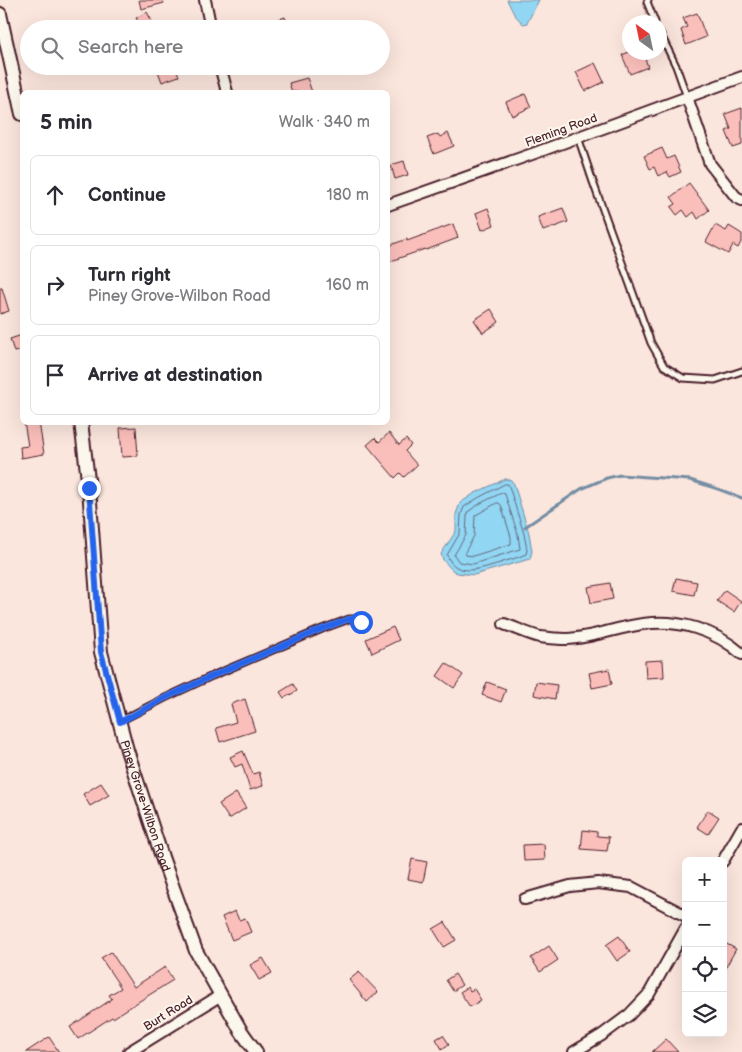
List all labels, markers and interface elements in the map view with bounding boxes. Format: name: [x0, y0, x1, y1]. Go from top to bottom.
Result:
north arrow: [622, 15, 667, 60]
search box: [20, 20, 390, 75]
icon: search: [38, 34, 66, 62]
text: Search here: [78, 36, 183, 59]
text: 5 min: [40, 110, 93, 135]
street label: Fleming Road: [523, 110, 599, 150]
text: Walk · 340 m: [279, 113, 370, 132]
icon: ahead: [41, 181, 69, 209]
text: Continue: [88, 184, 166, 207]
text: 180 m: [327, 186, 369, 205]
text: Turn right: [88, 264, 171, 287]
icon: right: [41, 271, 69, 299]
text: 160 m: [326, 276, 369, 295]
text: Piney Grove-Wilbon Road: [88, 287, 271, 306]
icon: arrive: [41, 361, 69, 389]
text: Arrive at destination: [88, 364, 263, 387]
route end: [78, 477, 101, 500]
route start: [350, 611, 373, 634]
street label: Piney Grove-Wilbon Road: [117, 739, 174, 874]
map controls: [682, 857, 727, 1037]
button: +: [682, 857, 727, 902]
button: −: [682, 902, 727, 947]
button: locate: [682, 947, 727, 992]
street label: Burt Road: [141, 992, 196, 1034]
button: layers: [682, 992, 727, 1037]

